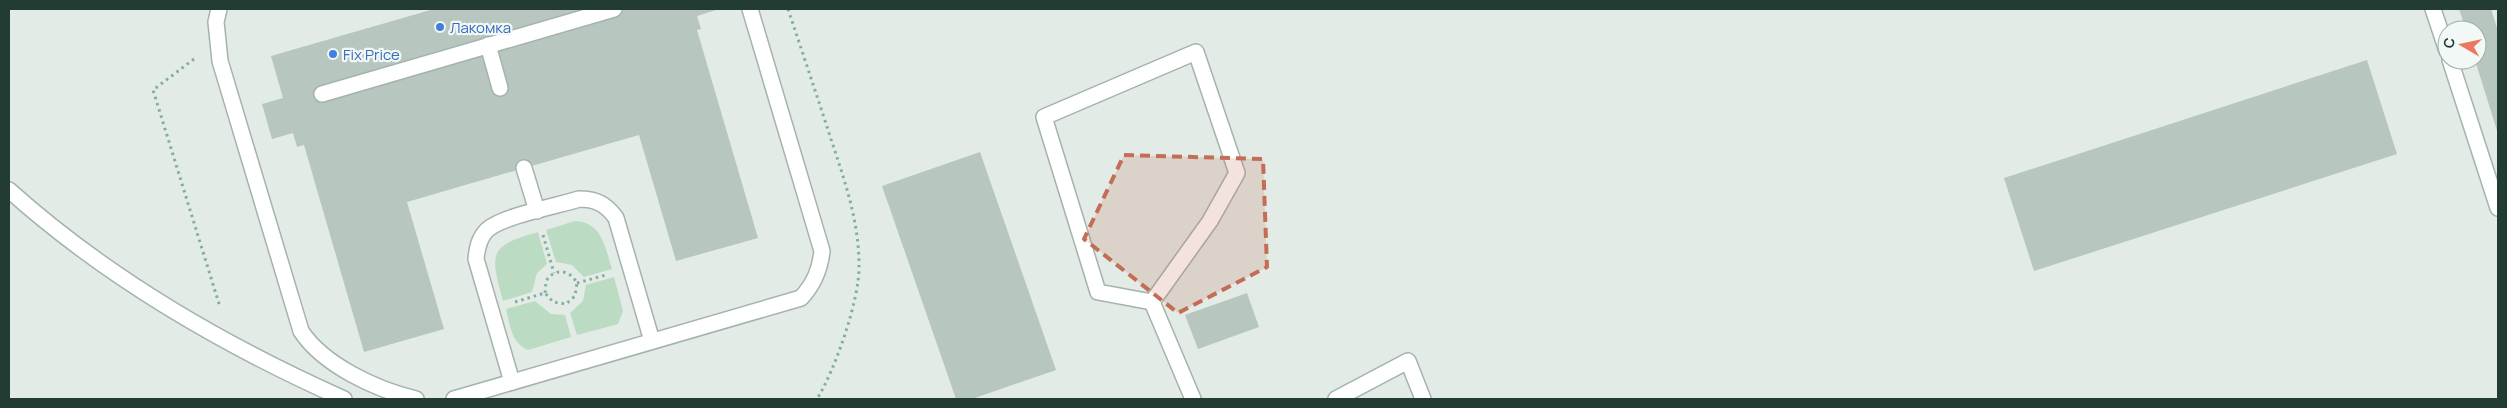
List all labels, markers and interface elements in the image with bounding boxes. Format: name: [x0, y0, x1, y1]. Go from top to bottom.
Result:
place label: Лакомка: [450, 17, 511, 38]
north arrow: [2437, 20, 2487, 70]
marker: Лакомка: [434, 21, 446, 33]
text: С: [2438, 36, 2459, 49]
place label: Fix Price: [343, 44, 400, 65]
marker: Fix Price: [327, 48, 339, 60]

